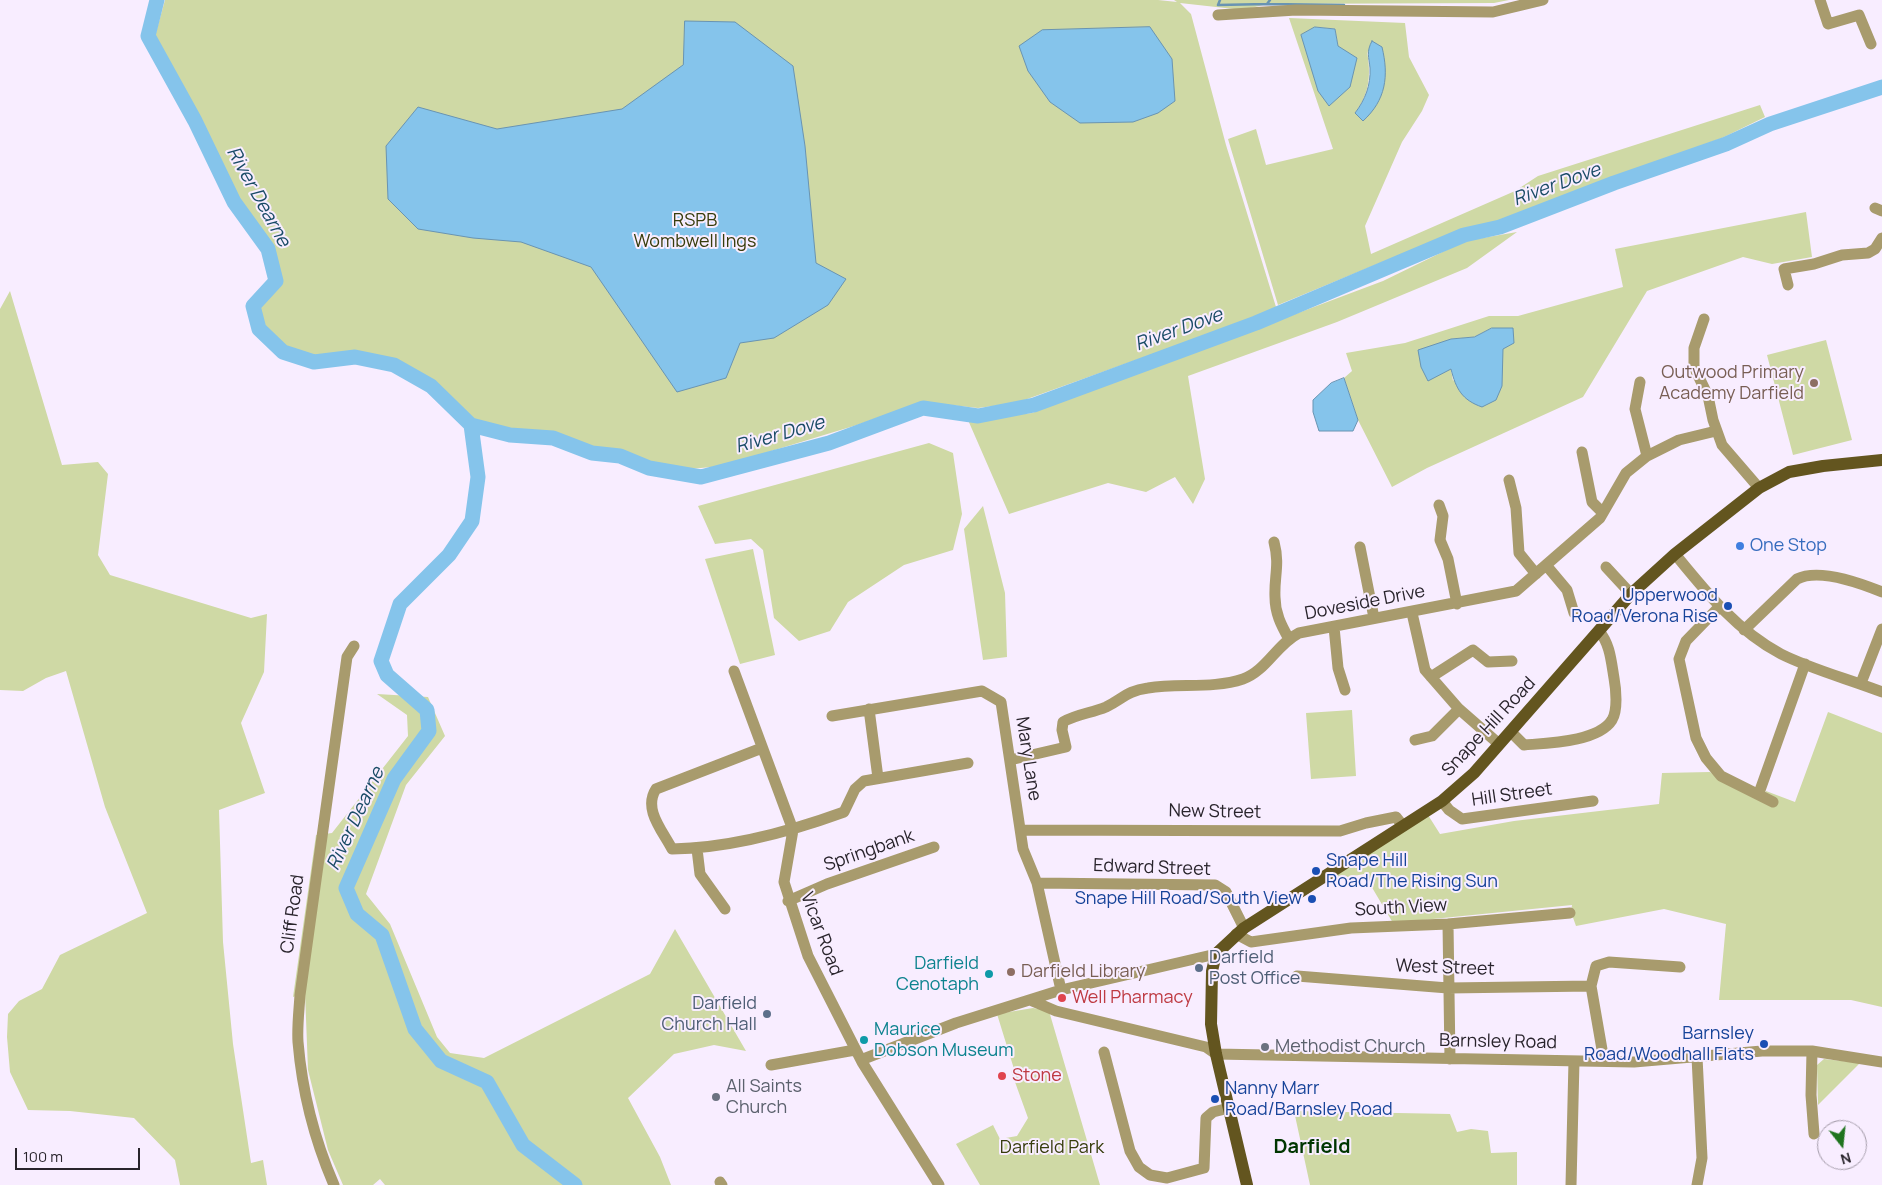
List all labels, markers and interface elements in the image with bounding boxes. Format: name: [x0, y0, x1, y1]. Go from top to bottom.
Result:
water label: River Dearne: [221, 143, 295, 251]
water label: River Dove: [1510, 159, 1604, 211]
park label: RSPB Wombwell Ings: [634, 210, 756, 252]
water label: River Dove: [1132, 304, 1226, 356]
place label: Outwood Primary Academy Darfield: [1659, 362, 1804, 404]
marker: Outwood Primary Academy Darfield: [1808, 377, 1820, 389]
water label: River Dove: [733, 411, 827, 459]
place label: One Stop: [1750, 535, 1827, 557]
marker: One Stop: [1734, 540, 1746, 552]
street label: Doveside Drive: [1303, 581, 1427, 625]
place label: Upperwood Road/Verona Rise: [1571, 585, 1718, 628]
marker: Upperwood Road/Verona Rise: [1722, 600, 1734, 612]
street label: Snape Hill Road: [1438, 673, 1540, 781]
street label: Mary Lane: [1011, 715, 1045, 803]
water label: River Dearne: [322, 764, 390, 874]
street label: Hill Street: [1470, 779, 1554, 811]
street label: New Street: [1168, 800, 1262, 824]
street label: Springbank: [821, 825, 917, 877]
place label: Snape Hill Road/The Rising Sun: [1326, 850, 1498, 892]
street label: Edward Street: [1093, 855, 1211, 881]
marker: Snape Hill Road/The Rising Sun: [1310, 865, 1322, 877]
street label: Cliff Road: [277, 873, 309, 955]
place label: Snape Hill Road/South View: [1075, 888, 1302, 910]
street label: Vicar Road: [795, 889, 847, 979]
marker: Snape Hill Road/South View: [1306, 893, 1318, 905]
street label: South View: [1354, 895, 1448, 921]
place label: Darfield Post Office: [1209, 947, 1300, 990]
place label: Darfield Cenotaph: [896, 953, 979, 996]
street label: West Street: [1395, 955, 1495, 981]
place label: Darfield Library: [1021, 961, 1145, 983]
marker: Darfield Post Office: [1193, 962, 1205, 974]
marker: Darfield Library: [1005, 966, 1017, 978]
marker: Darfield Cenotaph: [983, 968, 995, 980]
place label: Well Pharmacy: [1072, 987, 1193, 1009]
marker: Well Pharmacy: [1056, 992, 1068, 1004]
place label: Darfield Church Hall: [661, 993, 757, 1036]
marker: Darfield Church Hall: [761, 1008, 773, 1020]
place label: Maurice Dobson Museum: [874, 1019, 1013, 1062]
place label: Barnsley Road/Woodhall Flats: [1584, 1023, 1754, 1066]
street label: Barnsley Road: [1439, 1030, 1557, 1054]
marker: Maurice Dobson Museum: [858, 1034, 870, 1046]
place label: Methodist Church: [1275, 1036, 1426, 1058]
marker: Barnsley Road/Woodhall Flats: [1758, 1038, 1770, 1050]
marker: Methodist Church: [1259, 1041, 1271, 1053]
place label: Stone: [1012, 1065, 1062, 1087]
marker: Stone: [996, 1070, 1008, 1082]
place label: All Saints Church: [726, 1076, 802, 1118]
place label: Nanny Marr Road/Barnsley Road: [1225, 1078, 1393, 1120]
marker: All Saints Church: [710, 1091, 722, 1103]
marker: Nanny Marr Road/Barnsley Road: [1209, 1093, 1221, 1105]
north arrow: [1817, 1120, 1867, 1170]
district label: Darfield: [1274, 1135, 1350, 1159]
park label: Darfield Park: [1000, 1137, 1104, 1159]
scale bar: [18, 1138, 142, 1170]
text: 100 m: [23, 1146, 63, 1167]
text: N: [1839, 1148, 1853, 1169]

